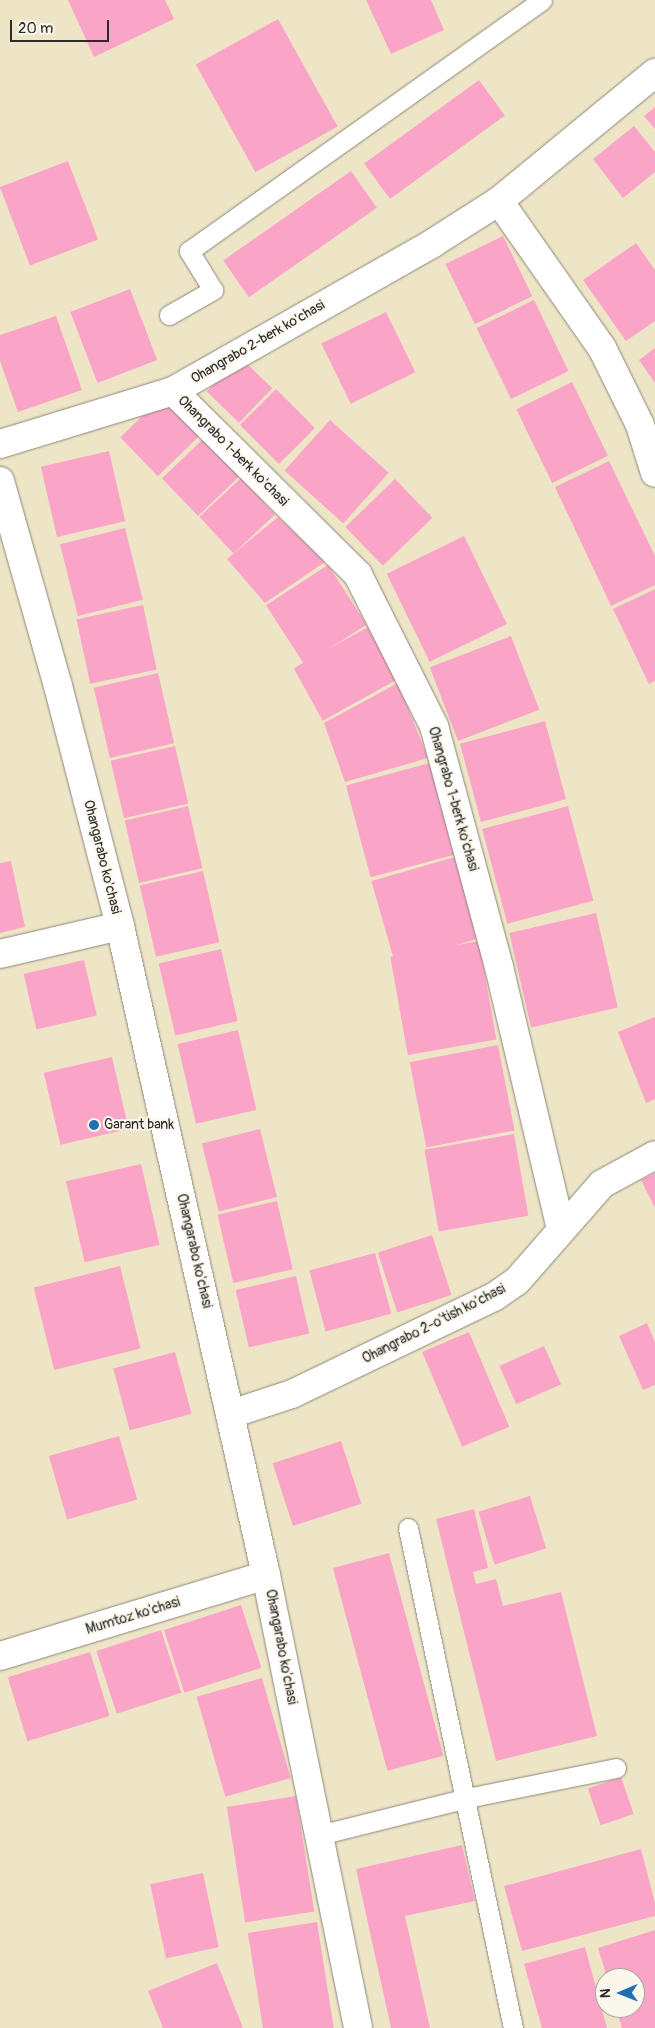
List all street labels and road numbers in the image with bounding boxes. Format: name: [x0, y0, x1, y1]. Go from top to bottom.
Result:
street label: Ohangrabo 2-berk ko'chasi: [188, 297, 328, 387]
street label: Ohangrabo 1-berk ko'chasi: [174, 392, 292, 510]
street label: Ohangrabo 1-berk ko'chasi: [424, 725, 482, 873]
street label: Ohangarabo ko'chasi: [80, 798, 124, 916]
street label: Ohangarabo ko'chasi: [173, 1192, 215, 1310]
street label: Ohangrabo 2-o'tish ko'chasi: [360, 1281, 508, 1367]
street label: Ohangarabo ko'chasi: [262, 1588, 300, 1706]
street label: Mumtoz ko'chasi: [84, 1594, 182, 1638]

